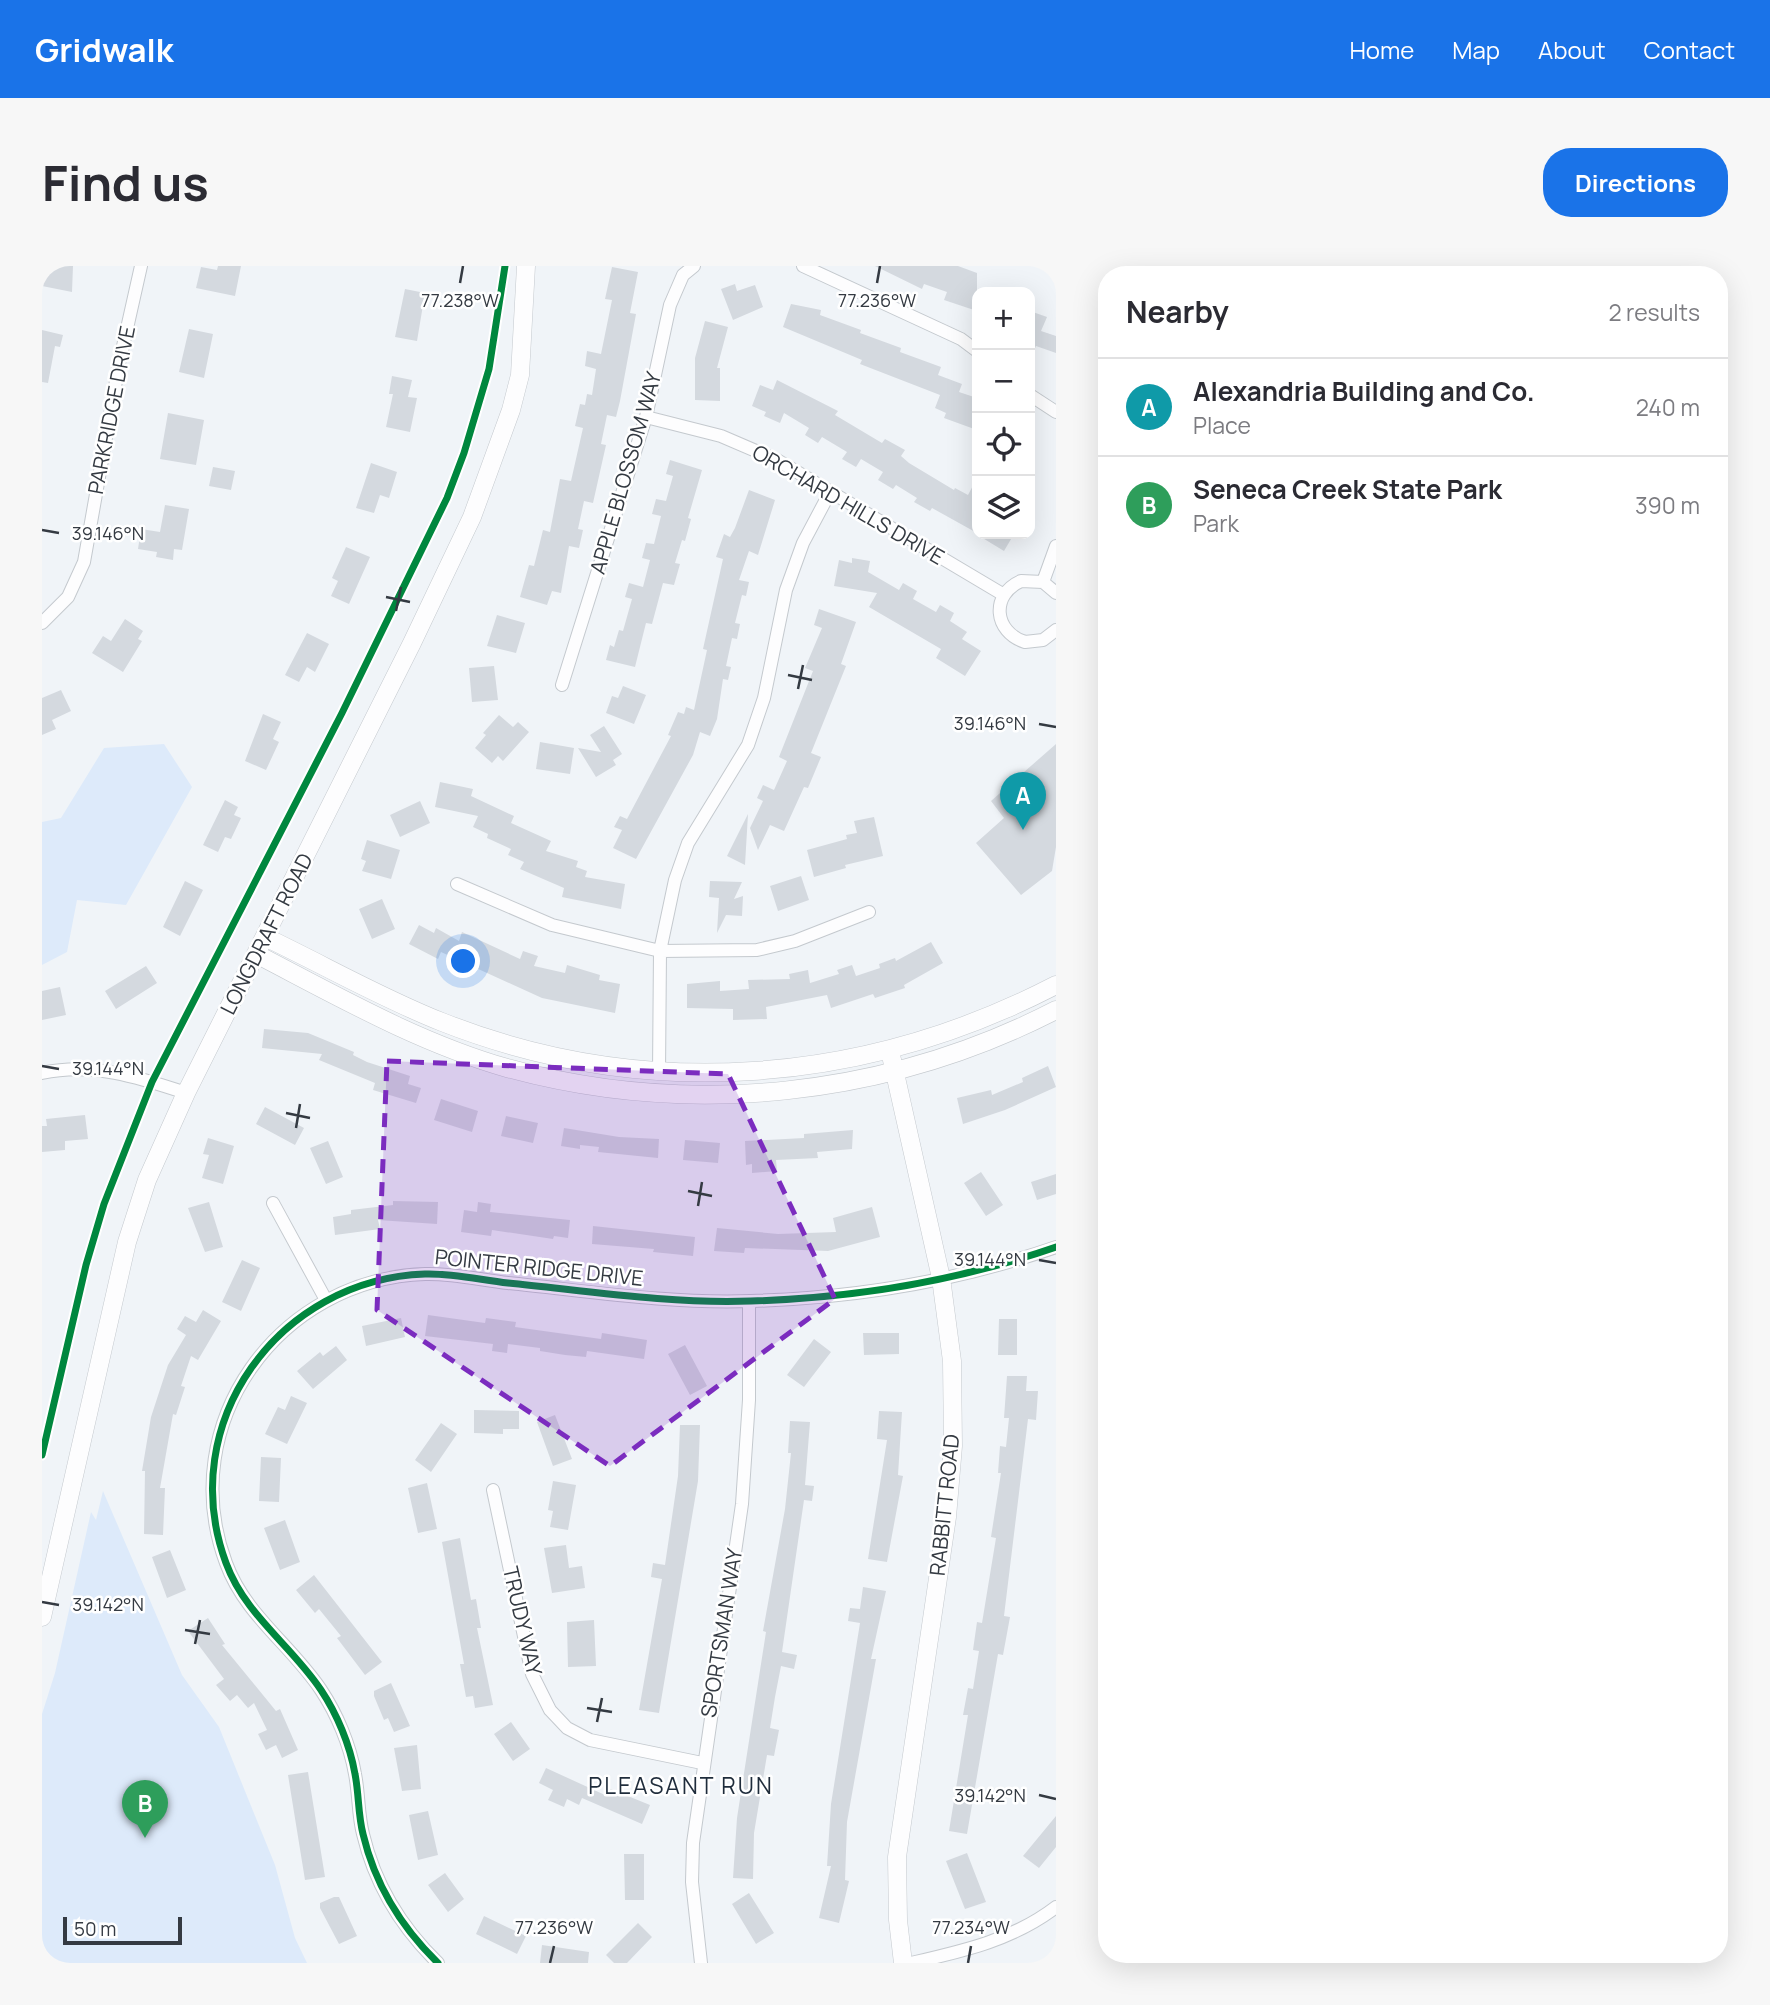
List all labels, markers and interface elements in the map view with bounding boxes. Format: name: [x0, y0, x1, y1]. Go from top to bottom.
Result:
text: Gridwalk: [35, 27, 173, 72]
text: Home: [1349, 33, 1414, 66]
text: Map: [1452, 33, 1500, 66]
text: About: [1538, 33, 1606, 66]
text: Contact: [1644, 33, 1735, 66]
button: Directions: [1543, 148, 1728, 217]
text: Find us: [42, 149, 209, 216]
map controls: [972, 287, 1035, 539]
button: +: [972, 287, 1035, 350]
text: 77.238°W: [421, 288, 499, 312]
text: 77.236°W: [838, 288, 916, 312]
text: Nearby: [1126, 291, 1229, 332]
text: 2 results: [1608, 296, 1700, 328]
street label: PARKRIDGE DRIVE: [81, 323, 141, 496]
button: −: [972, 350, 1035, 413]
street label: APPLE BLOSSOM WAY: [583, 368, 667, 577]
text: Alexandria Building and Co.: [1193, 373, 1535, 409]
text: A: [1141, 391, 1157, 423]
text: 240 m: [1636, 391, 1700, 423]
text: Place: [1193, 409, 1251, 441]
button: locate: [972, 413, 1035, 476]
street label: ORCHARD HILLS DRIVE: [747, 438, 950, 571]
text: Seneca Creek State Park: [1193, 471, 1502, 507]
button: layers: [972, 476, 1035, 539]
text: B: [1142, 489, 1156, 521]
text: 390 m: [1635, 489, 1700, 521]
text: Park: [1193, 507, 1239, 539]
text: 39.146°N: [72, 521, 144, 545]
text: 39.146°N: [954, 711, 1026, 735]
pin: A: [1000, 772, 1046, 830]
street label: LONGDRAFT ROAD: [213, 848, 319, 1019]
your location: [446, 944, 480, 978]
text: 39.144°N: [72, 1056, 144, 1080]
street label: POINTER RIDGE DRIVE: [434, 1242, 645, 1292]
text: 39.144°N: [954, 1247, 1026, 1271]
street label: RABBITT ROAD: [923, 1433, 965, 1577]
street label: SPORTSMAN WAY: [694, 1546, 748, 1719]
street label: TRUDY WAY: [497, 1564, 549, 1678]
text: 39.142°N: [72, 1592, 144, 1616]
district label: PLEASANT RUN: [588, 1769, 774, 1801]
pin: B: [122, 1780, 168, 1838]
text: 39.142°N: [954, 1783, 1026, 1807]
scale bar: [63, 1914, 182, 1946]
text: 77.236°W: [515, 1915, 593, 1939]
text: 77.234°W: [932, 1915, 1010, 1939]
text: 50 m: [74, 1916, 116, 1942]

